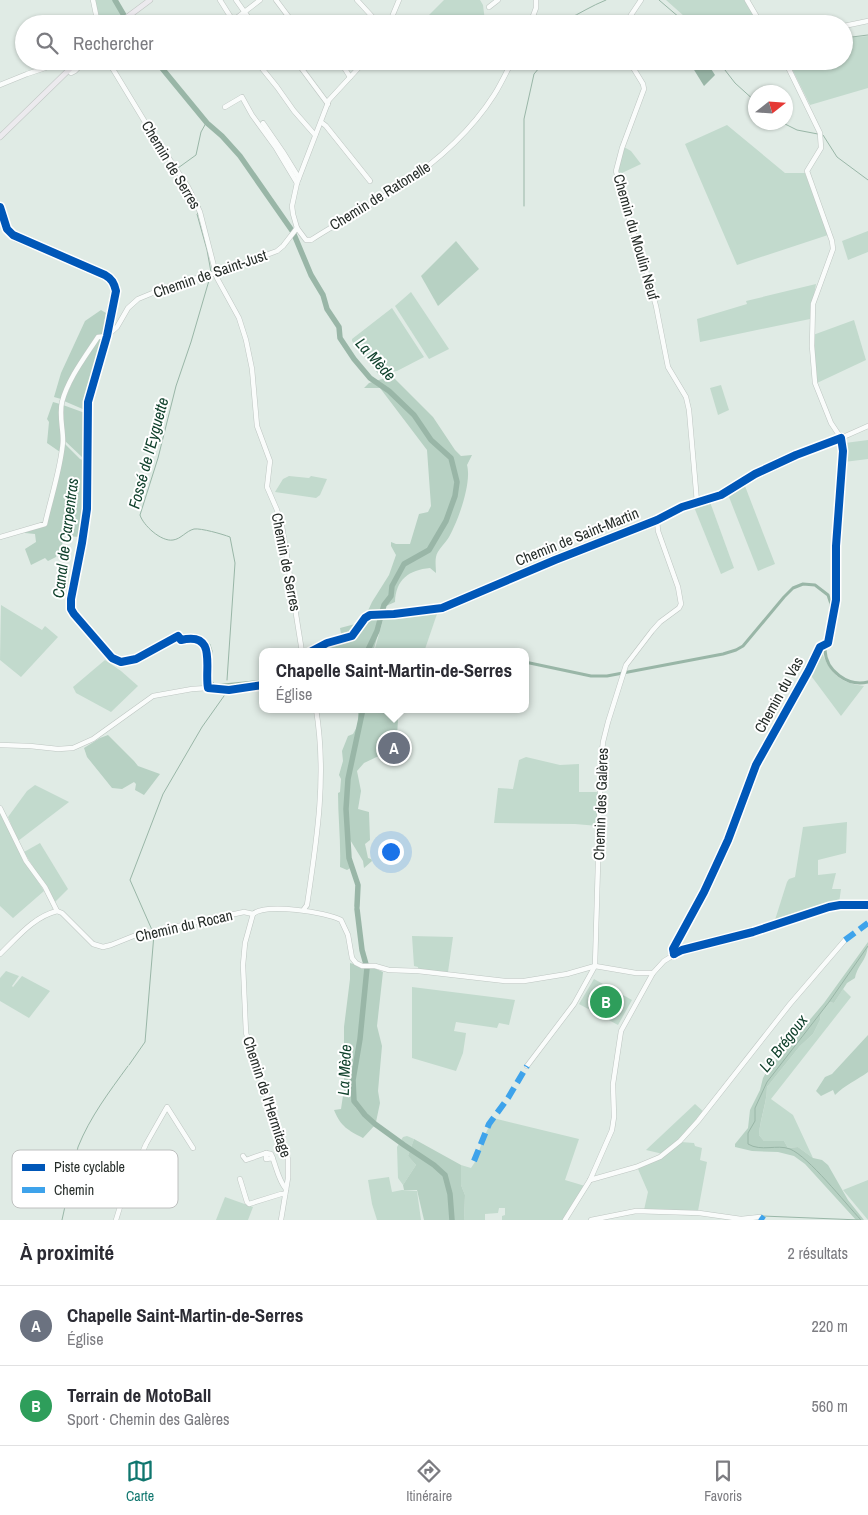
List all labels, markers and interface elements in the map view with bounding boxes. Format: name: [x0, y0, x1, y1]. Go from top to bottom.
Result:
search box: [15, 15, 853, 70]
icon: search: [33, 29, 61, 57]
text: Rechercher: [73, 30, 154, 56]
north arrow: [748, 85, 793, 130]
street label: Chemin de Serres: [137, 117, 206, 213]
street label: Chemin de Ratonelle: [325, 156, 434, 235]
street label: Chemin du Moulin Neuf: [608, 172, 665, 303]
street label: Chemin de Saint-Just: [150, 244, 270, 303]
water label: La Mède: [351, 333, 401, 385]
water label: Fossé de l'Eyguette: [123, 395, 173, 511]
water label: Canal de Carpentras: [47, 476, 83, 599]
street label: Chemin de Saint-Martin: [512, 502, 642, 571]
street label: Chemin de Serres: [267, 511, 306, 613]
popup: [259, 648, 529, 713]
street label: Chemin du Vas: [749, 653, 808, 737]
text: Chapelle Saint-Martin-de-Serres: [276, 657, 512, 683]
text: Église: [276, 683, 312, 705]
pin: A: [378, 729, 410, 767]
street label: Chemin des Galères: [588, 747, 613, 861]
your location: [378, 839, 404, 865]
street label: Chemin du Rocan: [133, 904, 235, 947]
pin: B: [590, 983, 622, 1021]
water label: Le Brégoux: [754, 1009, 813, 1076]
street label: Chemin de l'Hermitage: [238, 1034, 297, 1160]
water label: La Mède: [332, 1044, 356, 1096]
legend: [12, 1150, 178, 1208]
text: Piste cyclable: [54, 1158, 125, 1176]
text: Chemin: [54, 1181, 94, 1199]
text: À proximité: [20, 1238, 114, 1267]
text: 2 résultats: [787, 1242, 848, 1264]
text: Chapelle Saint-Martin-de-Serres: [67, 1302, 303, 1328]
text: A: [31, 1315, 41, 1337]
text: 220 m: [812, 1315, 848, 1337]
text: Église: [67, 1328, 103, 1350]
text: Terrain de MotoBall: [67, 1382, 211, 1408]
text: B: [31, 1395, 41, 1417]
text: 560 m: [812, 1395, 848, 1417]
text: Sport · Chemin des Galères: [67, 1408, 230, 1430]
tab: Carte: [126, 1457, 154, 1505]
tab: Itinéraire: [406, 1457, 452, 1505]
tab: Favoris: [704, 1457, 742, 1505]

